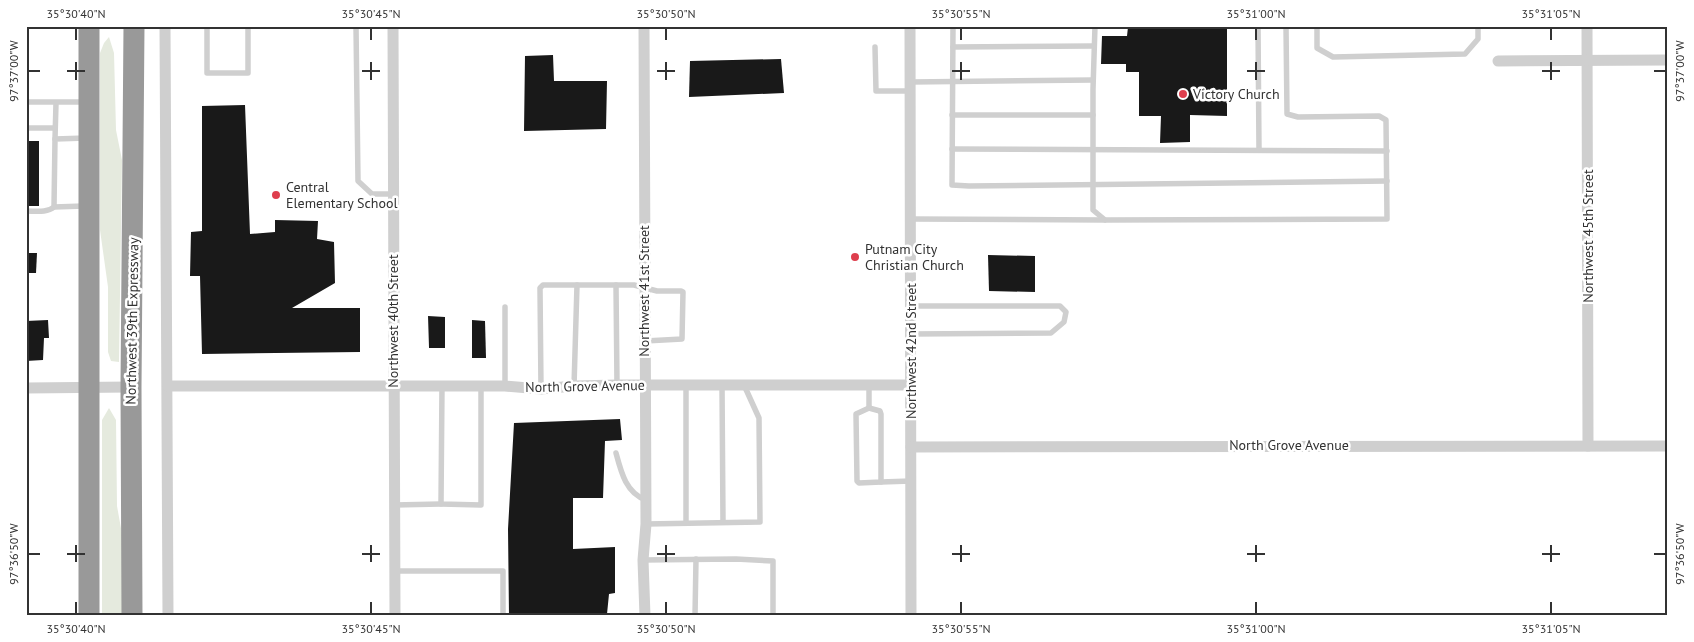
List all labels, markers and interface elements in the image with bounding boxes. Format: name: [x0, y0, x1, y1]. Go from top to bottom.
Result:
text: 35°30'40"N: [46, 6, 106, 21]
text: 35°30'45"N: [341, 6, 401, 21]
text: 35°30'50"N: [636, 6, 696, 21]
text: 35°30'55"N: [931, 6, 991, 21]
text: 35°31'00"N: [1226, 6, 1286, 21]
text: 35°31'05"N: [1521, 6, 1581, 21]
text: 97°37'00"W: [6, 40, 21, 102]
text: 97°37'00"W: [1672, 40, 1687, 102]
place label: Victory Church: [1192, 85, 1280, 103]
marker: Victory Church: [1177, 88, 1189, 100]
street label: Northwest 45th Street: [1579, 169, 1597, 303]
place label: Central Elementary School: [286, 178, 398, 212]
marker: Central Elementary School: [270, 189, 282, 201]
street label: Northwest 41st Street: [635, 225, 653, 357]
street label: Northwest 39th Expressway: [122, 237, 142, 405]
place label: Putnam City Christian Church: [865, 240, 964, 274]
marker: Putnam City Christian Church: [849, 251, 861, 263]
street label: Northwest 40th Street: [384, 254, 402, 388]
street label: Northwest 42nd Street: [902, 283, 920, 419]
street label: North Grove Avenue: [525, 376, 645, 396]
street label: North Grove Avenue: [1229, 436, 1349, 454]
text: 97°36'50"W: [6, 523, 21, 585]
text: 97°36'50"W: [1672, 523, 1687, 585]
text: 35°30'40"N: [46, 621, 106, 636]
text: 35°30'45"N: [341, 621, 401, 636]
text: 35°30'50"N: [636, 621, 696, 636]
text: 35°30'55"N: [931, 621, 991, 636]
text: 35°31'00"N: [1226, 621, 1286, 636]
text: 35°31'05"N: [1521, 621, 1581, 636]

